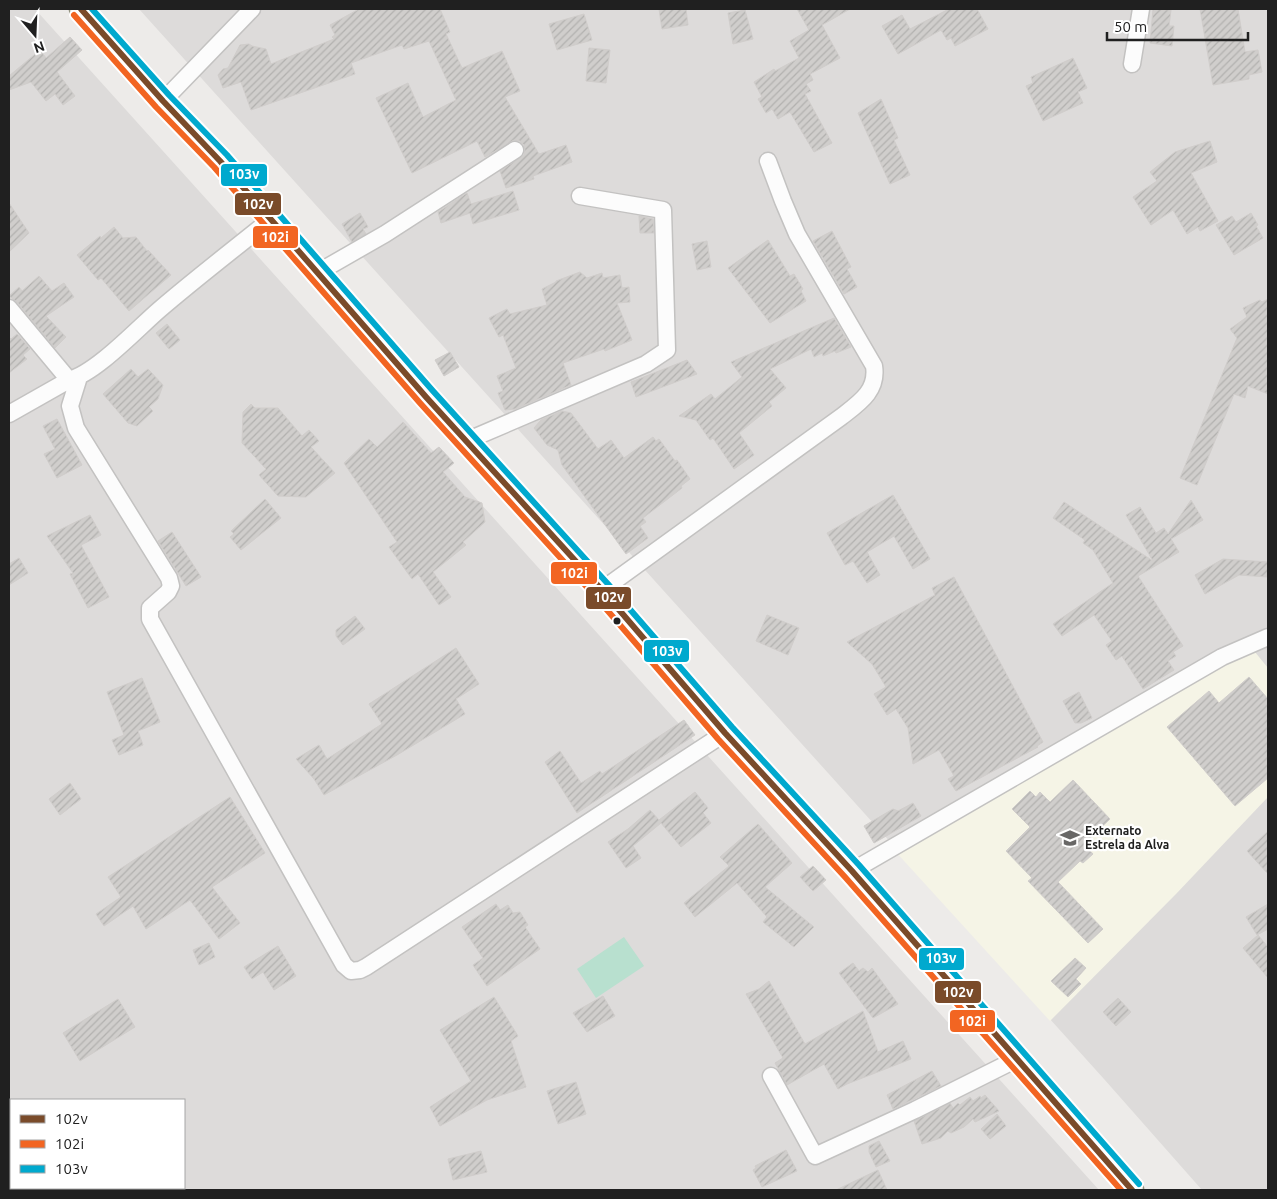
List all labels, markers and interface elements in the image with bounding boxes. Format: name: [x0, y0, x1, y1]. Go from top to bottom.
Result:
north arrow: [10, 10, 60, 60]
scale bar: [1107, 10, 1248, 42]
text: 50 m: [1114, 18, 1147, 35]
text: N: [32, 38, 47, 57]
line badge: 103v: [220, 163, 268, 187]
text: 103v: [228, 166, 260, 182]
line badge: 102v: [234, 192, 282, 216]
text: 102v: [242, 196, 274, 212]
line badge: 102i: [252, 225, 299, 249]
text: 102i: [261, 229, 289, 245]
line badge: 102i: [550, 561, 598, 585]
text: 102i: [560, 565, 588, 581]
line badge: 102v: [585, 586, 632, 610]
text: 102v: [593, 589, 625, 605]
unlabelled marker: [612, 616, 622, 626]
line badge: 103v: [643, 639, 690, 663]
text: 103v: [651, 643, 683, 659]
place label: Externato Estrela da Alva: [1085, 824, 1169, 851]
school or university icon: Externato Estrela da Alva: [1059, 827, 1081, 849]
line badge: 103v: [918, 947, 965, 971]
text: 103v: [925, 950, 957, 966]
line badge: 102v: [934, 980, 982, 1004]
text: 102v: [942, 984, 974, 1000]
line badge: 102i: [949, 1009, 996, 1033]
text: 102i: [958, 1013, 986, 1029]
legend: [10, 1099, 185, 1189]
text: 102v: [55, 1110, 88, 1127]
text: 102i: [55, 1135, 84, 1152]
text: 103v: [55, 1160, 88, 1177]

